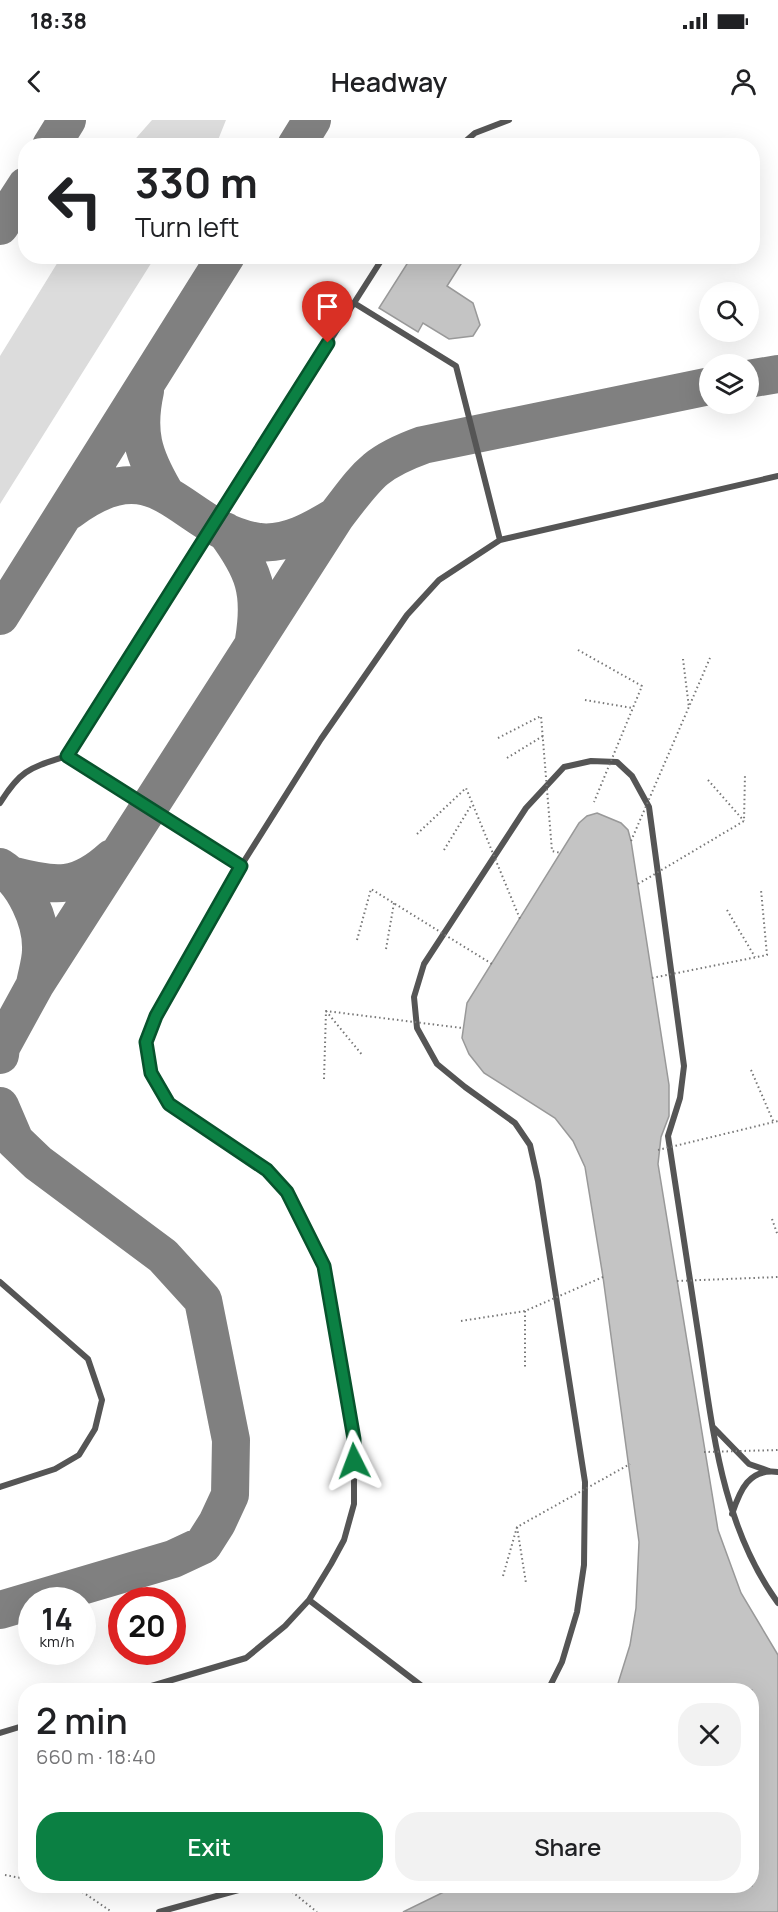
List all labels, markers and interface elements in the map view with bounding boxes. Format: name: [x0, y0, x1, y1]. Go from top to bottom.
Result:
text: 18:38: [30, 6, 87, 36]
text: Headway: [331, 63, 447, 100]
icon: back: [18, 65, 51, 98]
icon: person: [727, 65, 760, 98]
text: 330 m: [135, 153, 258, 211]
icon: left: [36, 162, 114, 240]
text: Turn left: [135, 208, 239, 245]
pin: [302, 281, 353, 343]
map controls: [699, 282, 759, 414]
button: search: [699, 282, 759, 342]
icon: arrive: [311, 290, 344, 323]
button: layers: [699, 354, 759, 414]
position arrow: [322, 1429, 386, 1493]
speed limit sign: 20: [108, 1587, 186, 1665]
text: 14: [41, 1598, 73, 1639]
text: km/h: [40, 1631, 74, 1652]
text: 2 min: [36, 1696, 128, 1745]
button: close: [678, 1703, 741, 1766]
text: 660 m · 18:40: [36, 1743, 156, 1770]
button: Exit: [36, 1812, 383, 1881]
button: Share: [395, 1812, 741, 1881]

